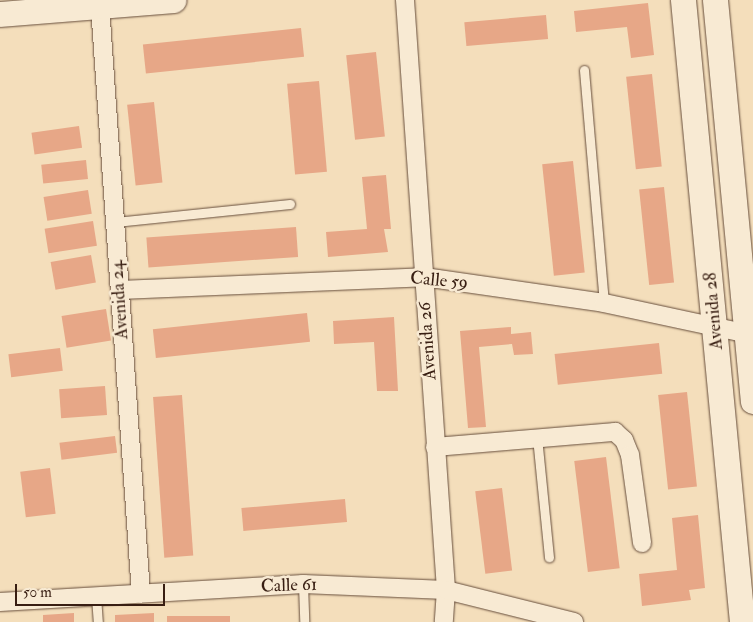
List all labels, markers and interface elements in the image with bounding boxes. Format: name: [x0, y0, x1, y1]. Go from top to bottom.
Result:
street label: Avenida 24: [106, 260, 134, 340]
street label: Calle 59: [409, 268, 469, 294]
street label: Avenida 28: [700, 271, 728, 351]
street label: Avenida 26: [414, 301, 442, 381]
scale bar: [18, 574, 168, 606]
street label: Calle 61: [260, 574, 318, 598]
text: 50 m: [23, 583, 52, 602]

